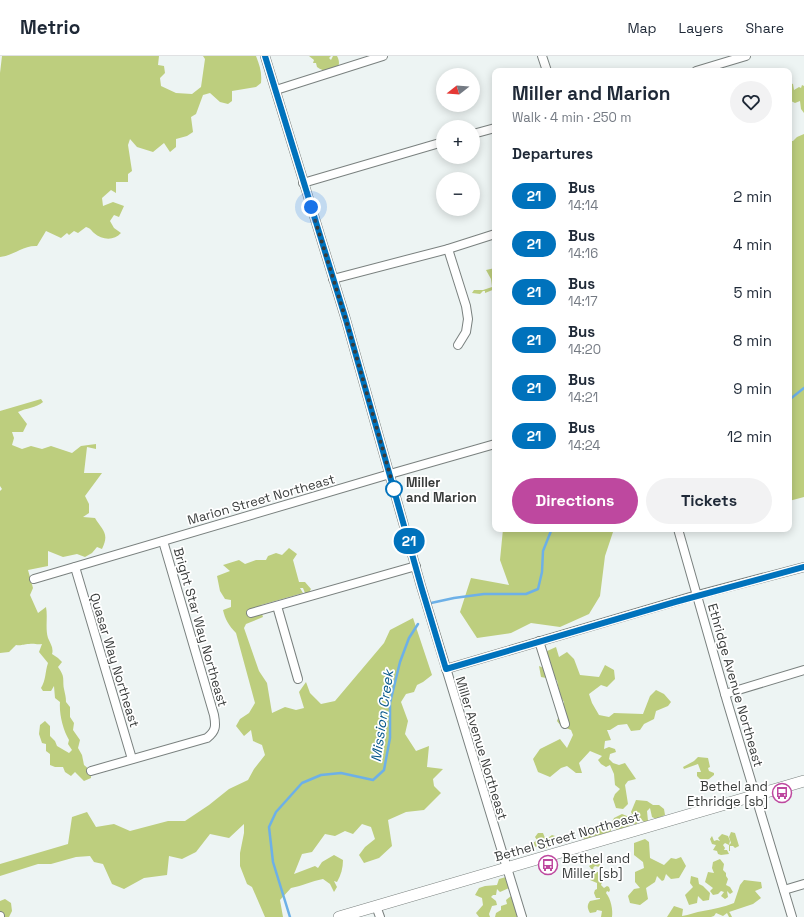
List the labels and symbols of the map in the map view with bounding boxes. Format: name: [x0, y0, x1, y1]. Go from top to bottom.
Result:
north arrow: [436, 68, 480, 112]
your location: [301, 197, 321, 217]
street label: Marion Street Northeast: [185, 470, 337, 529]
place label: Miller and Marion: [406, 474, 477, 506]
marker: Miller and Marion: [385, 480, 403, 498]
line badge: 21: [391, 528, 427, 554]
street label: Bright Star Way Northeast: [170, 546, 231, 709]
street label: Quasar Way Northeast: [86, 591, 143, 729]
street label: Ethridge Avenue Northeast: [704, 601, 767, 769]
water label: Mission Creek: [367, 667, 398, 763]
street label: Miller Avenue Northeast: [452, 674, 511, 822]
place label: Bethel and Ethridge [sb]: [687, 778, 768, 810]
bus stop icon: Bethel and Ethridge [sb]: [771, 782, 793, 804]
street label: Bethel Street Northeast: [492, 808, 642, 865]
place label: Bethel and Miller [sb]: [562, 850, 630, 882]
bus stop icon: Bethel and Miller [sb]: [537, 854, 559, 876]

